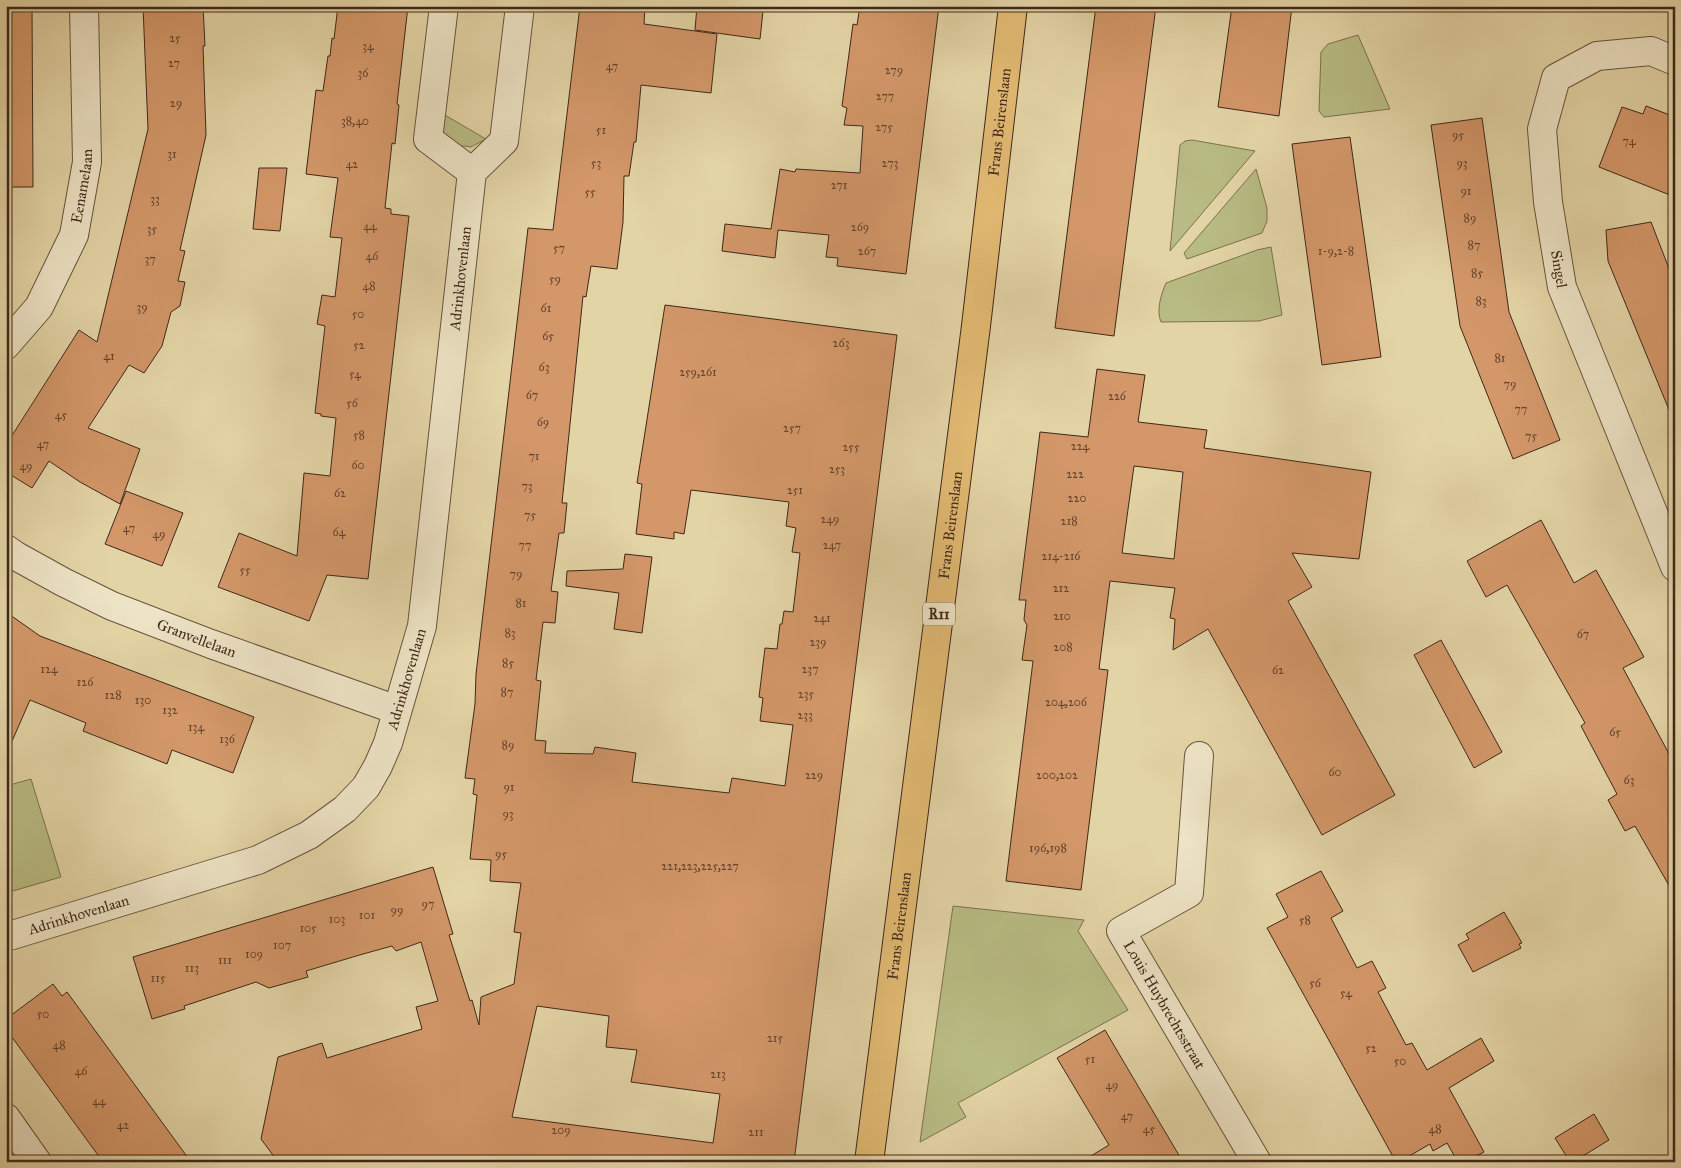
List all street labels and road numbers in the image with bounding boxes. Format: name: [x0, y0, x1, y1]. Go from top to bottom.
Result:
street label: Frans Beirenslaan: [984, 67, 1015, 177]
street label: Eenamelaan: [67, 149, 96, 225]
street label: Adrinkhovenlaan: [446, 225, 475, 332]
street label: Singel: [1547, 249, 1571, 290]
street label: Frans Beirenslaan: [935, 470, 966, 580]
road number: R11: [923, 602, 955, 626]
street label: Granvellelaan: [154, 615, 239, 661]
street label: Adrinkhovenlaan: [383, 626, 430, 733]
street label: Frans Beirenslaan: [883, 871, 915, 981]
street label: Adrinkhovenlaan: [25, 891, 131, 939]
street label: Louis Huybrechtsstraat: [1120, 937, 1210, 1073]

